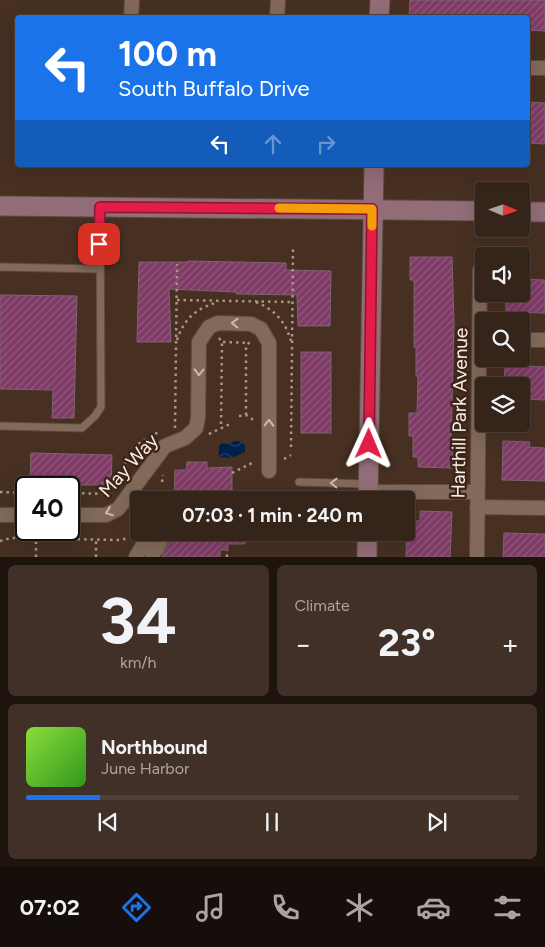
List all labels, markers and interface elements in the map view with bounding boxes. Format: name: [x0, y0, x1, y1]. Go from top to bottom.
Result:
text: 100 m: [118, 33, 217, 75]
icon: left: [35, 35, 100, 100]
text: South Buffalo Drive: [118, 75, 310, 102]
icon: left: [206, 130, 234, 158]
icon: ahead: [259, 130, 287, 158]
icon: right: [312, 130, 340, 158]
north arrow: [475, 182, 530, 238]
map controls: [475, 182, 530, 432]
pin: [78, 223, 120, 265]
icon: arrive: [85, 230, 113, 258]
button: sound: [475, 247, 530, 302]
button: search: [475, 312, 530, 367]
one-way arrow: [231, 318, 239, 329]
street label: Harthill Park Avenue: [447, 327, 472, 499]
one-way arrow: [194, 369, 204, 377]
button: layers: [475, 377, 530, 432]
position arrow: [342, 417, 394, 469]
one-way arrow: [264, 418, 274, 426]
street label: May Way: [94, 429, 163, 502]
speed limit sign: 40: [15, 476, 80, 541]
one-way arrow: [329, 478, 337, 488]
text: 07:03 · 1 min · 240 m: [182, 504, 363, 527]
one-way arrow: [105, 506, 114, 516]
text: 34: [100, 581, 177, 659]
text: Climate: [295, 596, 350, 615]
text: 23°: [378, 620, 436, 666]
text: −: [295, 627, 312, 661]
text: +: [502, 627, 519, 661]
text: km/h: [120, 653, 157, 672]
text: Northbound: [101, 736, 208, 759]
text: June Harbor: [101, 759, 189, 778]
icon: previous: [94, 808, 122, 836]
icon: pause: [258, 808, 286, 836]
icon: next: [423, 808, 451, 836]
icon: directions: [119, 890, 154, 925]
icon: music: [193, 890, 228, 925]
icon: phone: [268, 890, 303, 925]
icon: climate: [342, 890, 377, 925]
icon: car: [416, 890, 451, 925]
icon: filters: [490, 890, 525, 925]
text: 07:02: [20, 894, 80, 921]

